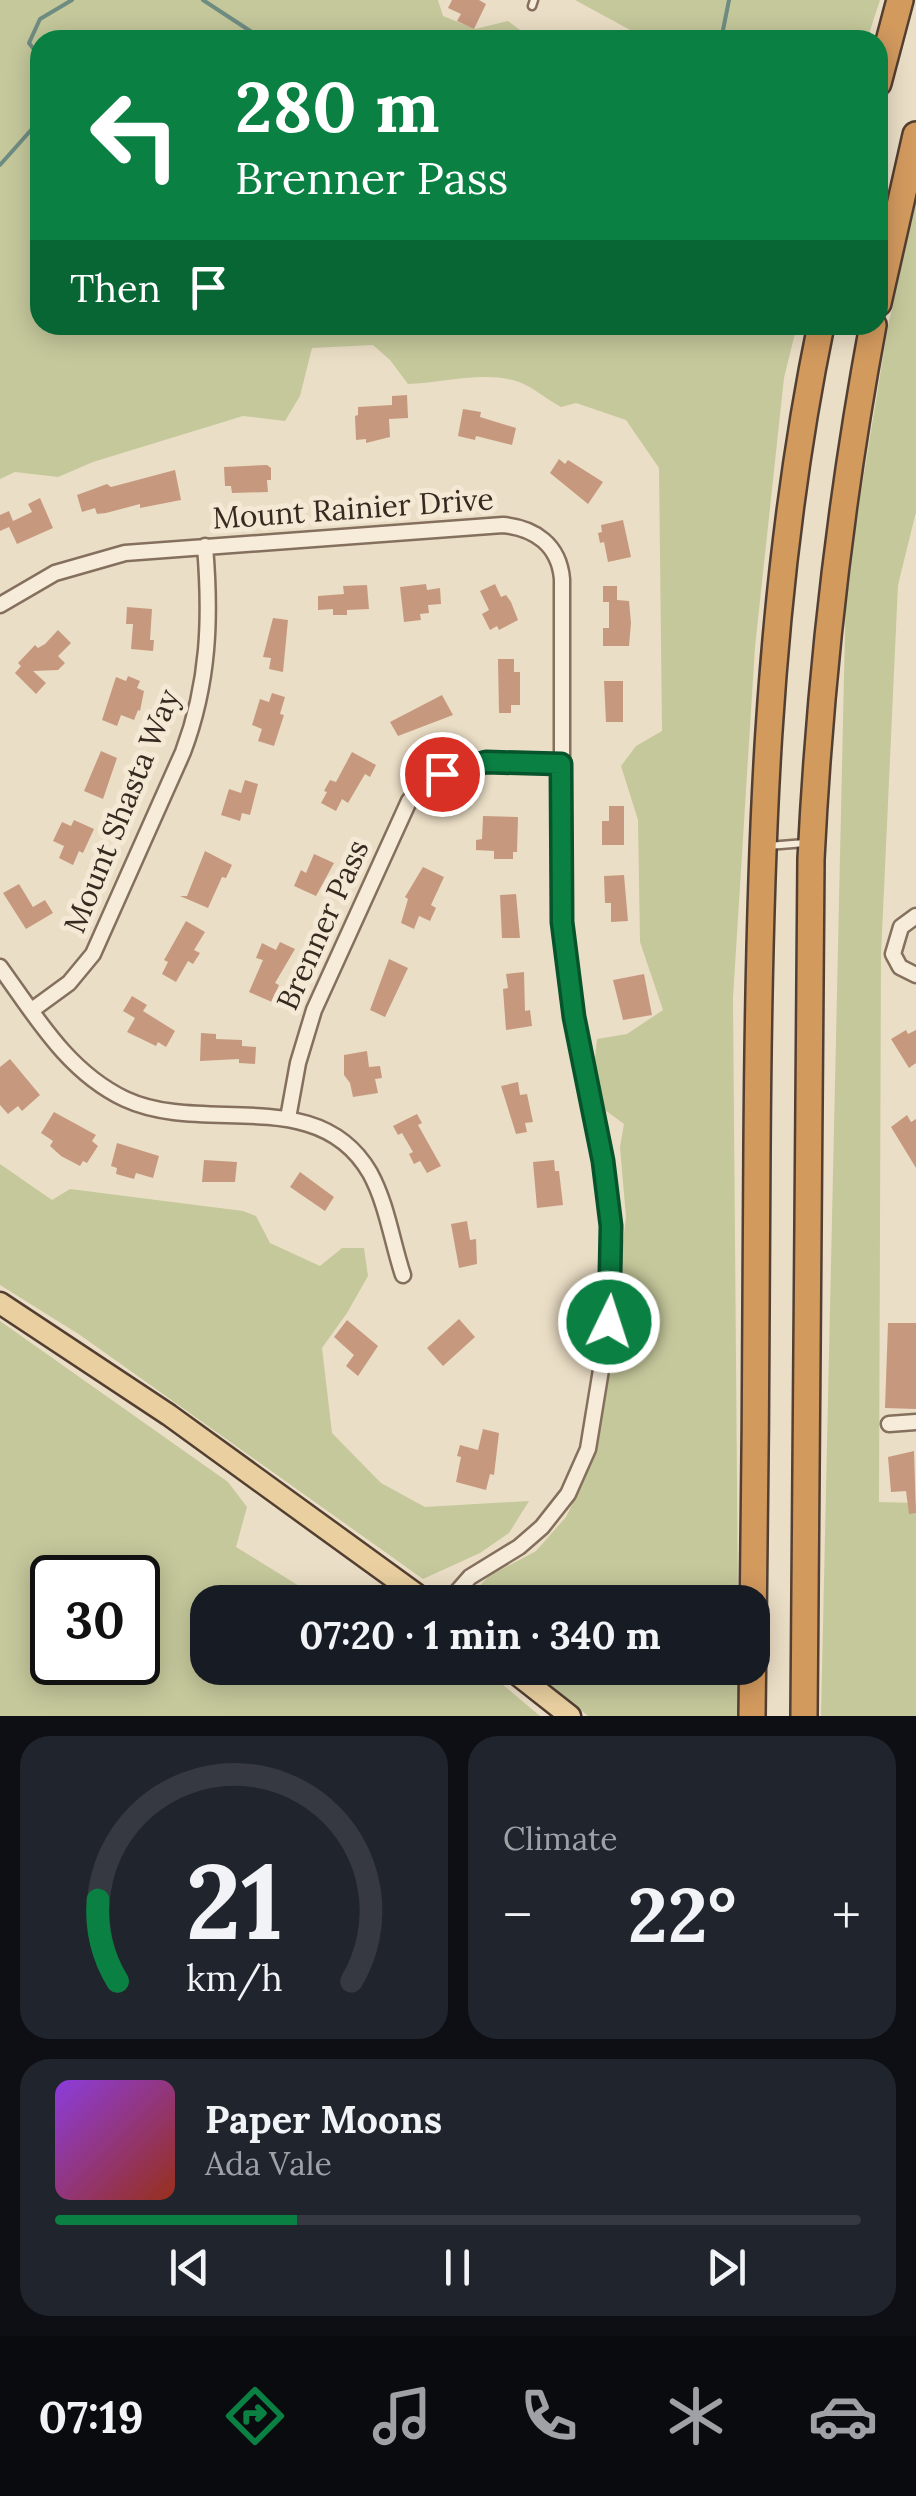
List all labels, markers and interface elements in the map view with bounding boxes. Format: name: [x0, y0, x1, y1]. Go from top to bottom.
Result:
text: 280 m: [235, 62, 440, 151]
icon: left: [70, 70, 200, 200]
text: Brenner Pass: [235, 149, 508, 206]
icon: arrive: [181, 260, 236, 315]
text: Then: [70, 264, 161, 312]
street label: Mount Rainier Drive: [211, 479, 495, 537]
street label: Mount Shasta Way: [55, 683, 188, 938]
pin: [400, 732, 485, 817]
icon: arrive: [415, 747, 470, 802]
street label: Brenner Pass: [268, 834, 377, 1016]
position arrow: [557, 1270, 661, 1374]
speed limit sign: 30: [30, 1555, 160, 1685]
text: 07:20 · 1 min · 340 m: [299, 1611, 661, 1659]
text: Climate: [503, 1818, 618, 1859]
text: 21: [185, 1834, 283, 1967]
text: 22°: [628, 1867, 736, 1963]
text: −: [503, 1880, 532, 1950]
text: +: [832, 1880, 861, 1950]
text: km/h: [186, 1955, 282, 2001]
text: Paper Moons: [205, 2095, 442, 2143]
text: Ada Vale: [205, 2143, 332, 2184]
icon: previous: [162, 2240, 217, 2295]
icon: pause: [430, 2240, 485, 2295]
icon: next: [699, 2240, 754, 2295]
icon: directions: [220, 2381, 290, 2451]
icon: music: [367, 2381, 437, 2451]
icon: phone: [514, 2381, 584, 2451]
icon: climate: [661, 2381, 731, 2451]
icon: car: [808, 2381, 878, 2451]
text: 07:19: [38, 2388, 144, 2445]

